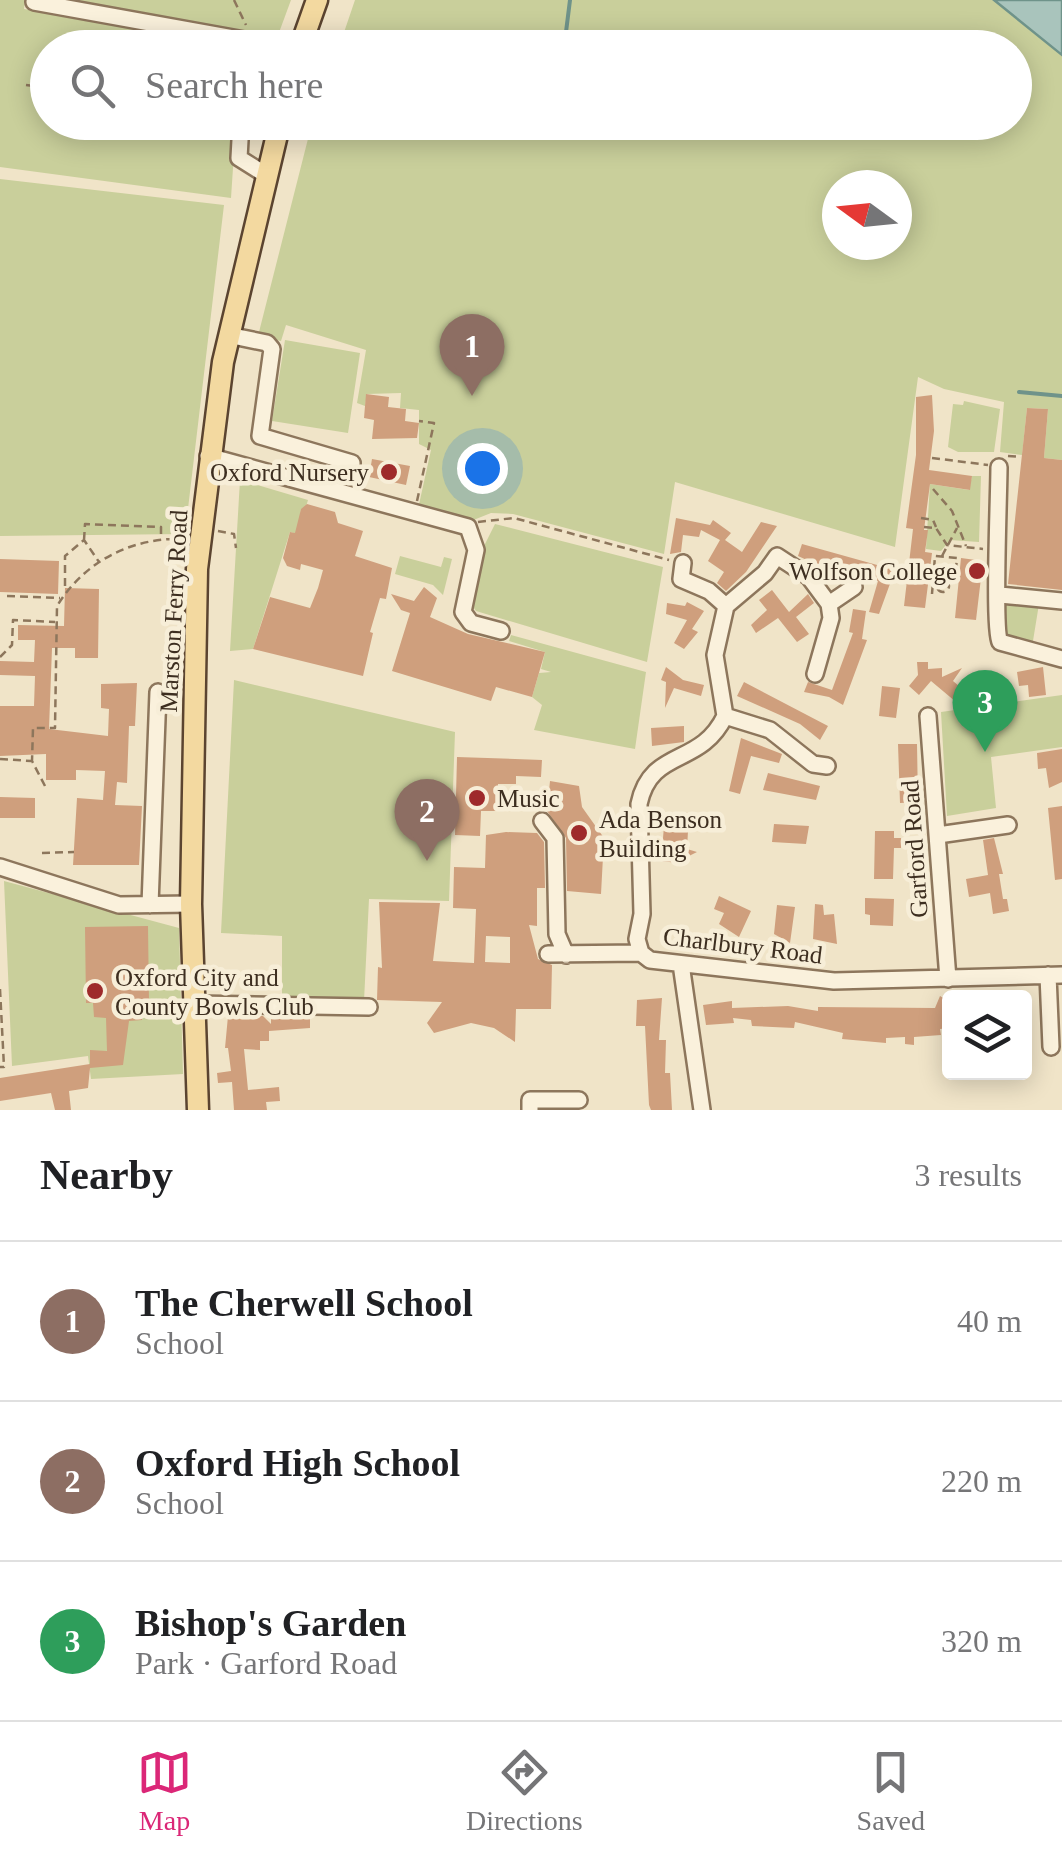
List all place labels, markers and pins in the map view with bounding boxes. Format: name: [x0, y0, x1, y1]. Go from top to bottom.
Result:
pin: 1: [440, 314, 504, 396]
place label: Oxford Nursery: [210, 459, 370, 486]
marker: Oxford Nursery: [378, 461, 400, 483]
place label: Wolfson College: [789, 558, 957, 585]
marker: Wolfson College: [966, 560, 988, 582]
pin: 3: [952, 670, 1018, 752]
pin: 2: [394, 778, 460, 861]
place label: Music: [497, 785, 560, 812]
marker: Music: [466, 787, 488, 809]
place label: Ada Benson Building: [599, 806, 722, 862]
marker: Ada Benson Building: [568, 822, 590, 844]
place label: Oxford City and County Bowls Club: [115, 964, 314, 1020]
marker: Oxford City and County Bowls Club: [84, 980, 106, 1002]

